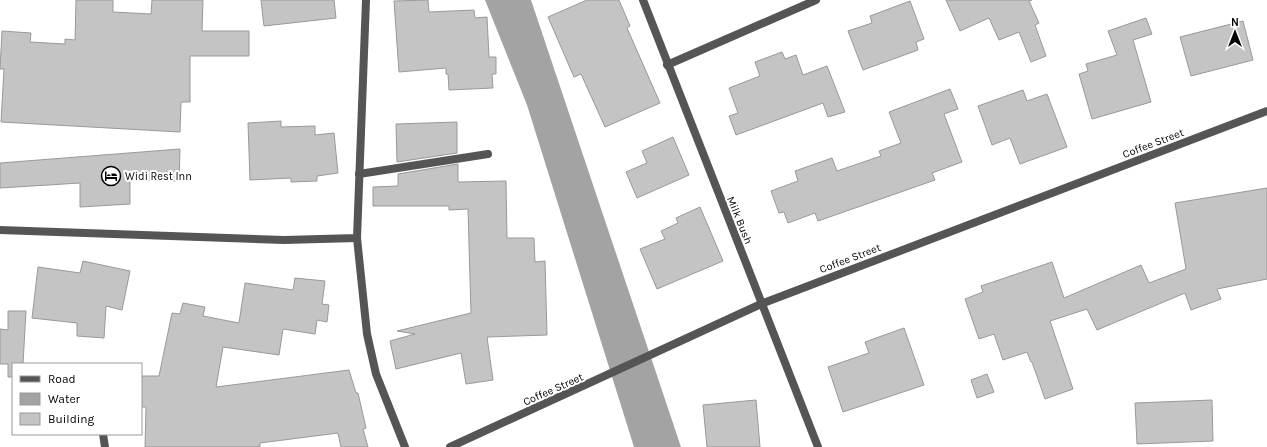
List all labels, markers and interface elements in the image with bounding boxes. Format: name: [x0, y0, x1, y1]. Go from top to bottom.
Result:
north arrow: [1215, 12, 1255, 52]
text: N: [1231, 16, 1239, 29]
street label: Coffee Street: [1121, 126, 1186, 161]
hotel icon: Widi Rest Inn: [100, 165, 122, 187]
place label: Widi Rest Inn: [125, 170, 192, 183]
street label: Milk Bush: [724, 194, 755, 246]
street label: Coffee Street: [818, 241, 883, 276]
legend: [12, 363, 142, 435]
street label: Coffee Street: [521, 370, 585, 408]
text: Road: [48, 372, 76, 386]
text: Water: [48, 392, 81, 406]
text: Building: [48, 412, 95, 426]

